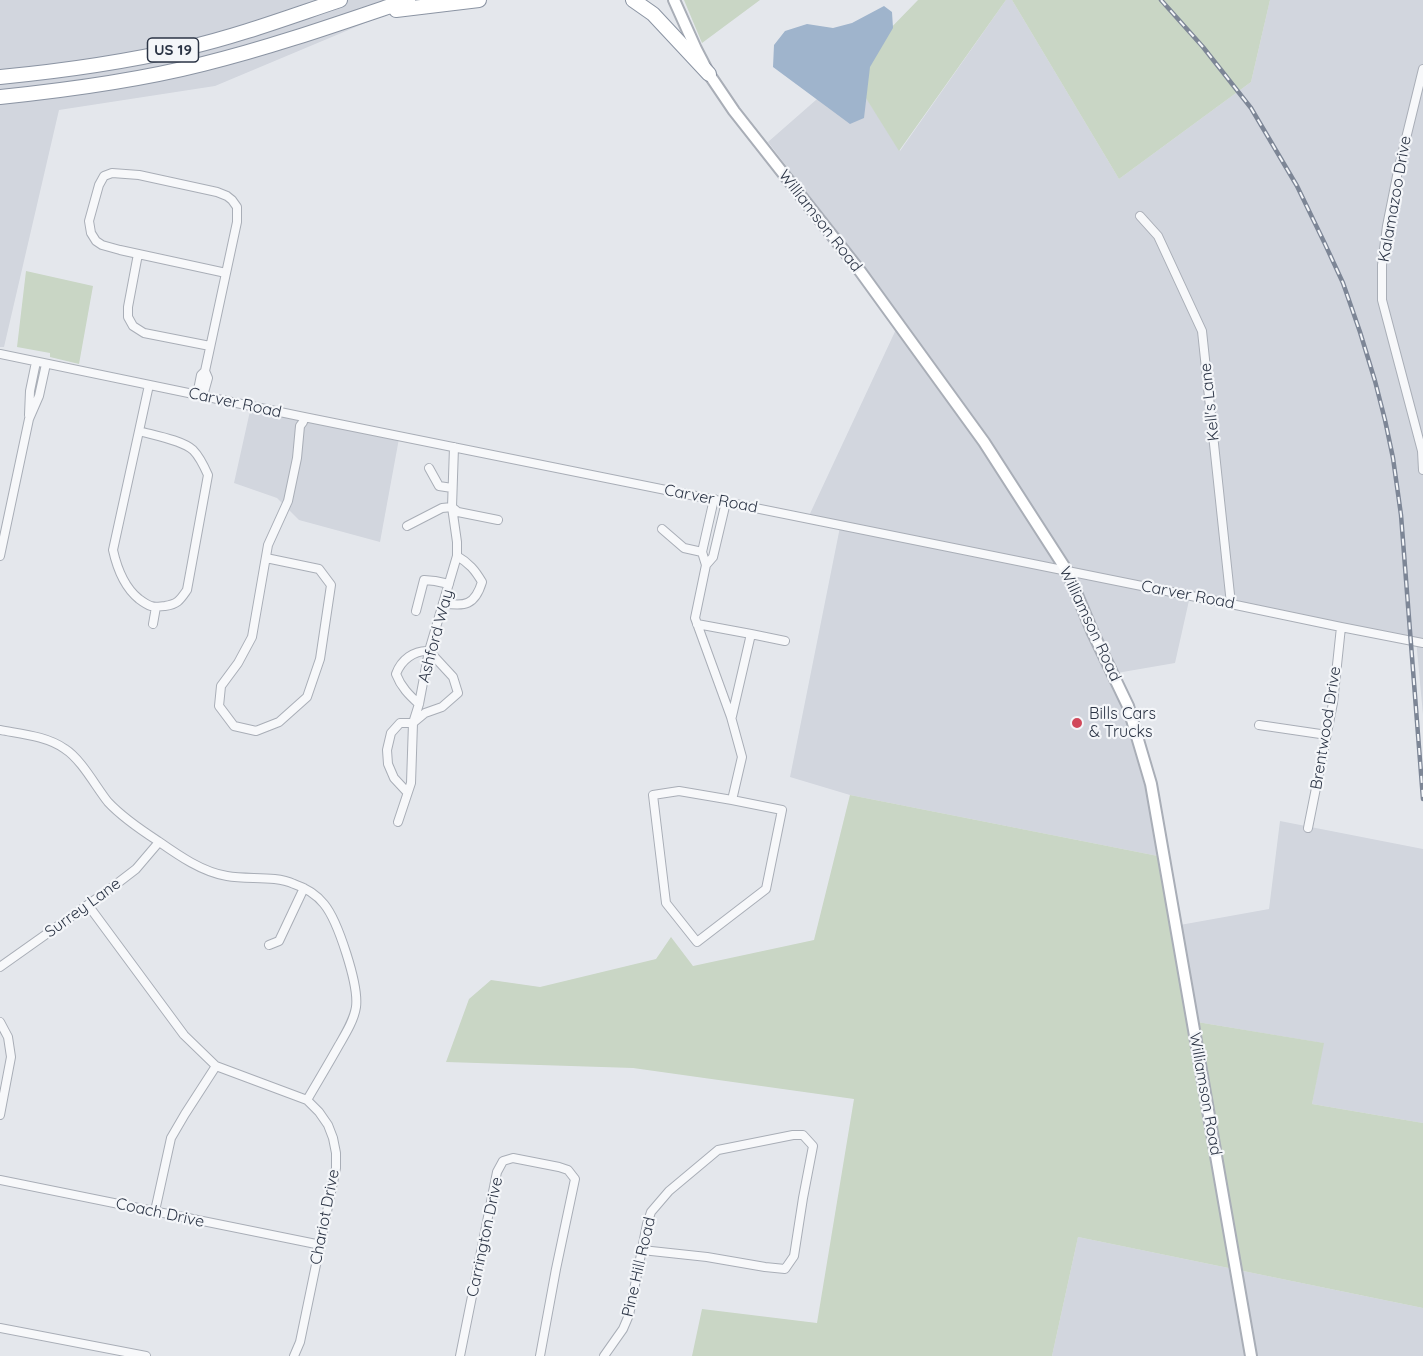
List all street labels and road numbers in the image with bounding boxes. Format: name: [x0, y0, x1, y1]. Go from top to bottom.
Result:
road number: US 19: [148, 38, 198, 62]
street label: Kalamazoo Drive: [1374, 134, 1416, 264]
street label: Williamson Road: [774, 166, 866, 276]
street label: Kell's Lane: [1196, 362, 1224, 442]
street label: Carver Road: [187, 384, 283, 422]
street label: Carver Road: [663, 481, 759, 517]
street label: Williamson Road: [1055, 564, 1125, 684]
street label: Carver Road: [1140, 577, 1236, 613]
street label: Ashford Way: [414, 587, 458, 685]
street label: Brentwood Drive: [1307, 665, 1345, 791]
street label: Surrey Lane: [41, 874, 125, 942]
street label: Williamson Road: [1185, 1031, 1225, 1157]
street label: Chariot Drive: [306, 1168, 344, 1266]
street label: Carrington Drive: [463, 1175, 507, 1299]
street label: Coach Drive: [114, 1194, 206, 1232]
street label: Pine Hill Road: [618, 1215, 660, 1319]

